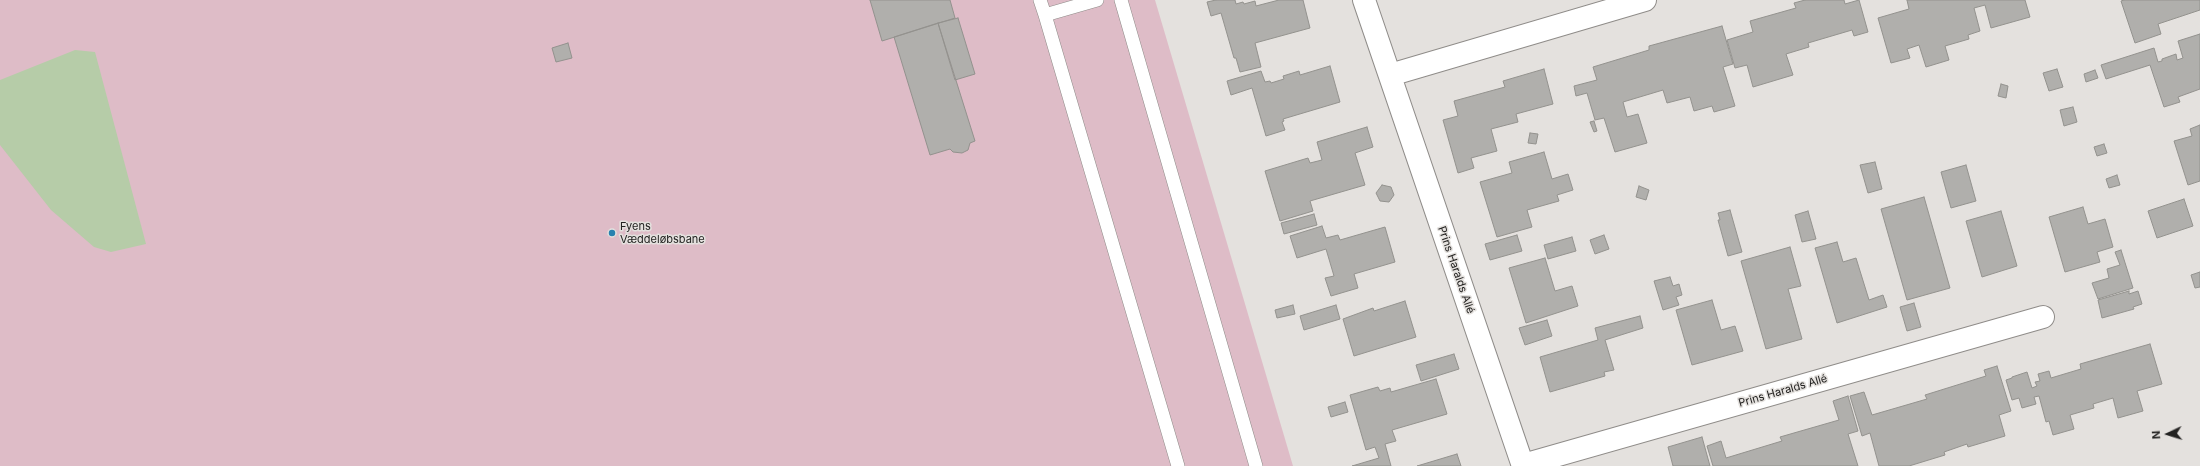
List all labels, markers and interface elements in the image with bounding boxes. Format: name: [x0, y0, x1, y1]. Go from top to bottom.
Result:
place label: Fyens Væddeløbsbane: [620, 220, 705, 246]
street label: Prins Haralds Allé: [1435, 224, 1477, 316]
marker: Fyens Væddeløbsbane: [607, 228, 617, 238]
street label: Prins Haralds Allé: [1737, 372, 1829, 410]
north arrow: [2148, 414, 2188, 454]
text: N: [2149, 430, 2163, 440]

